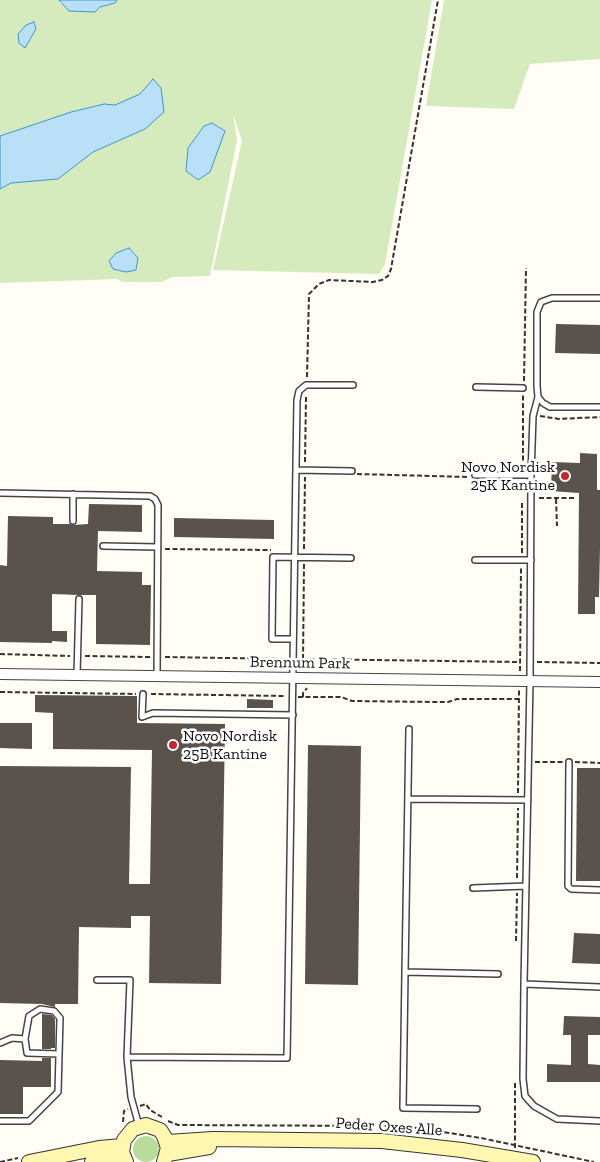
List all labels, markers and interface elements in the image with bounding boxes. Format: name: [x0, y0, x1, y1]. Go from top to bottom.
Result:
place label: Novo Nordisk 25K Kantine: [461, 457, 555, 495]
marker: Novo Nordisk 25K Kantine: [559, 470, 571, 482]
street label: Brennum Park: [250, 653, 350, 673]
place label: Novo Nordisk 25B Kantine: [183, 726, 277, 764]
marker: Novo Nordisk 25B Kantine: [167, 739, 179, 751]
street label: Peder Oxes Alle: [335, 1114, 443, 1140]

